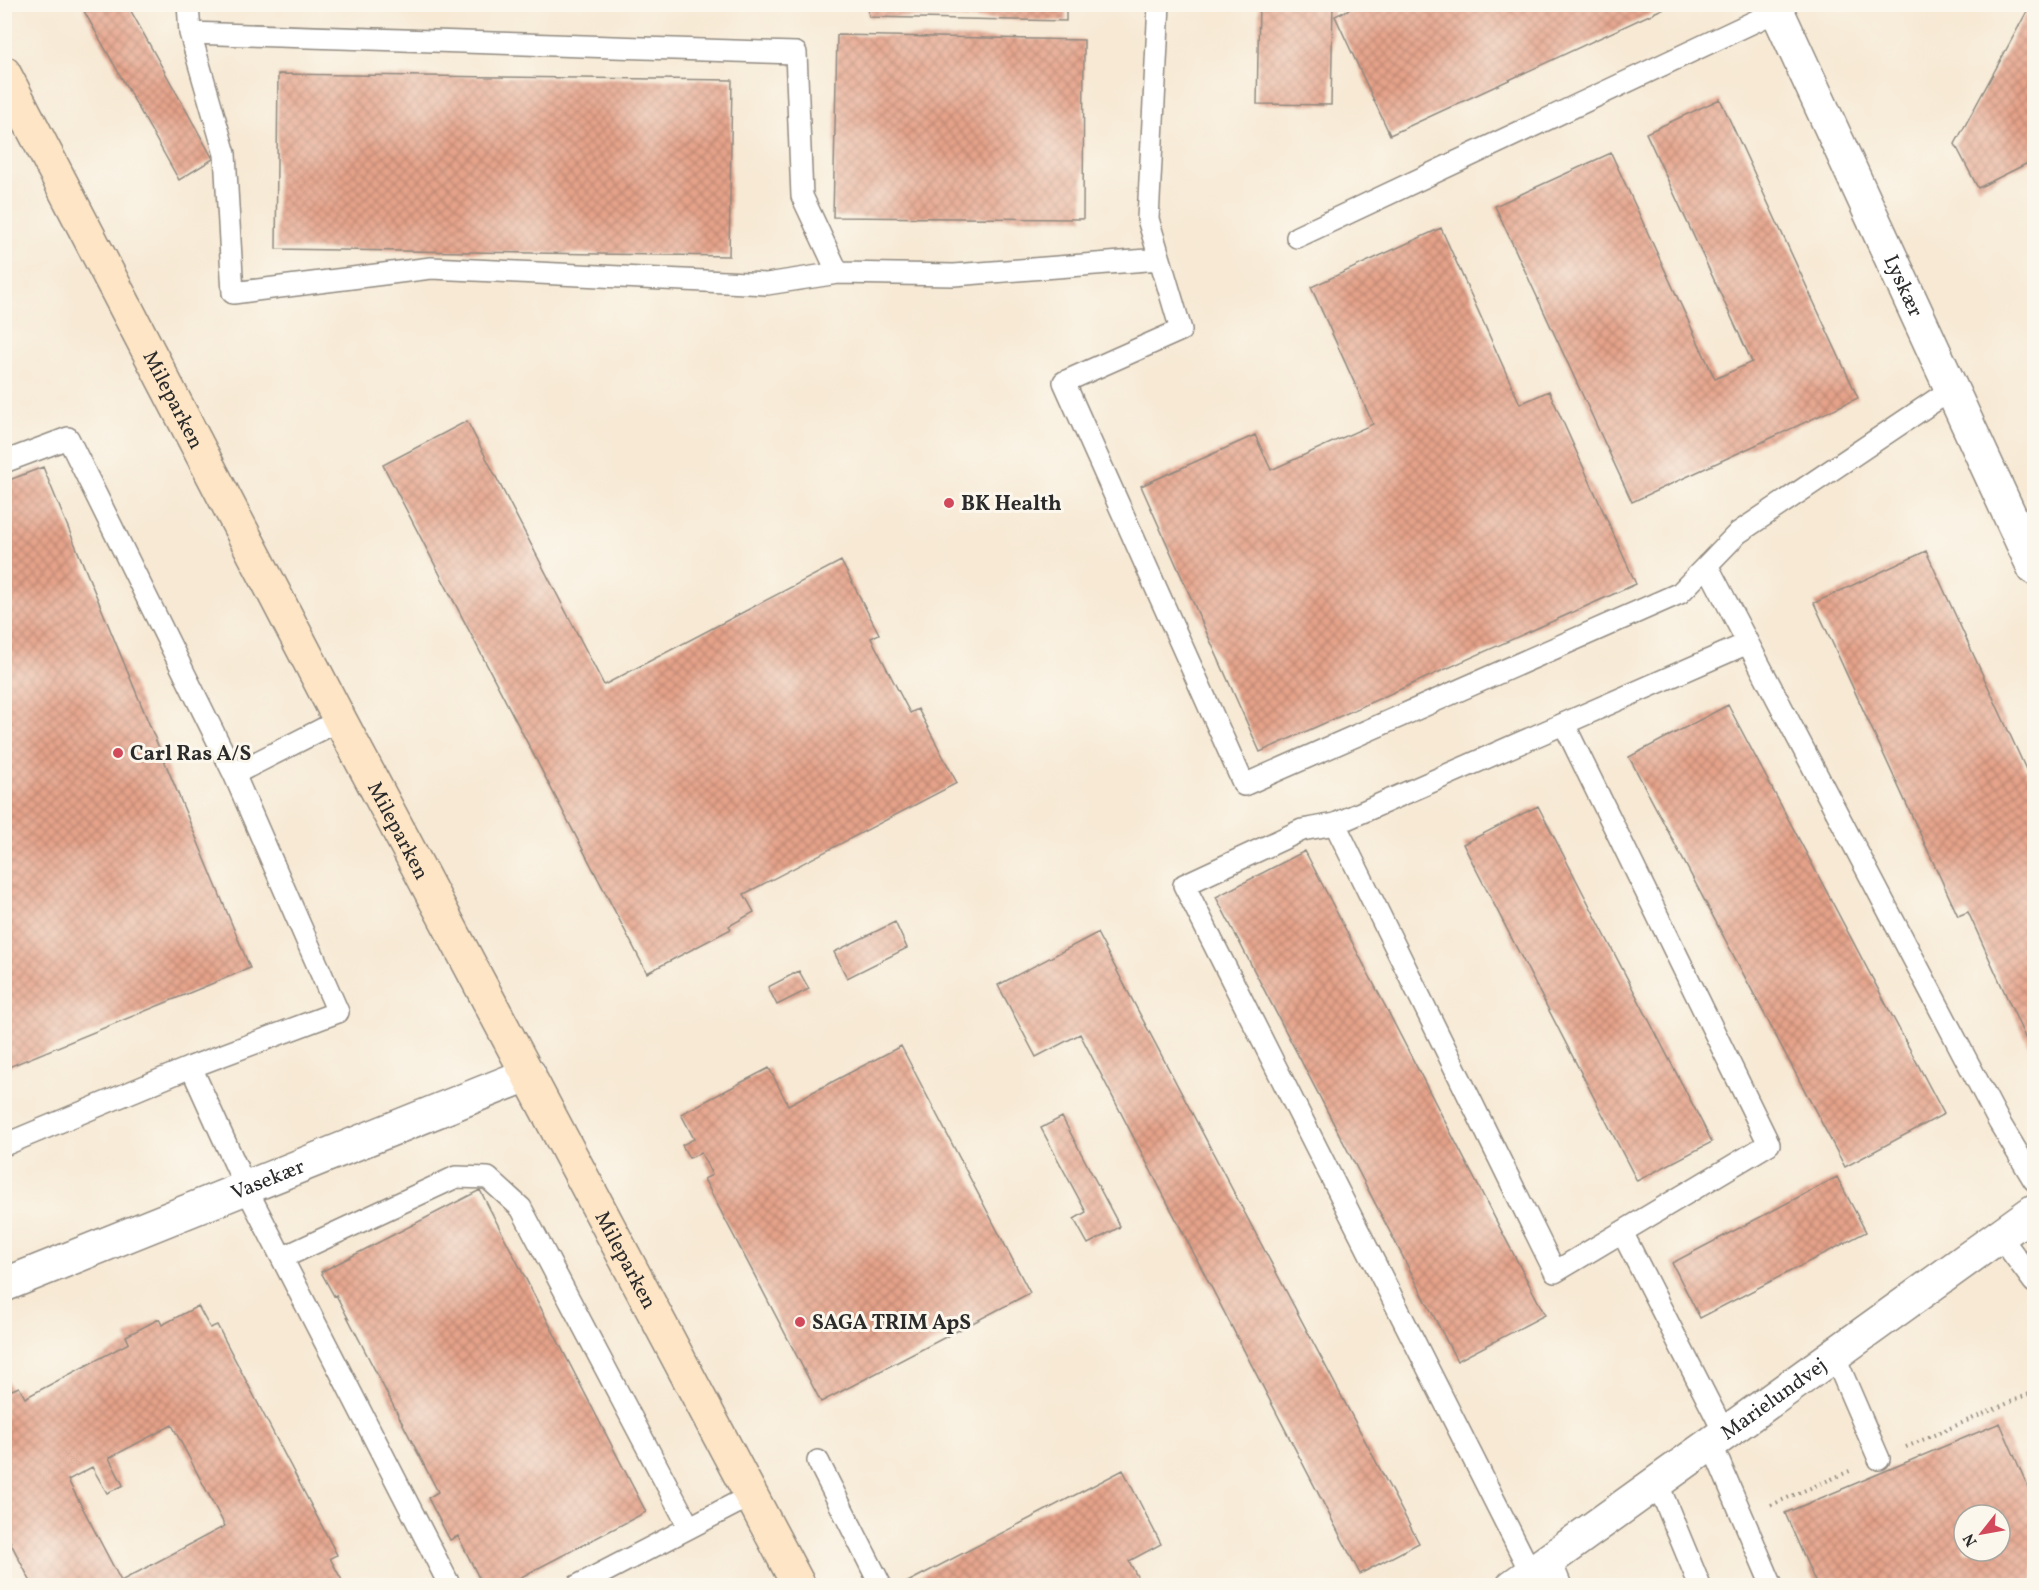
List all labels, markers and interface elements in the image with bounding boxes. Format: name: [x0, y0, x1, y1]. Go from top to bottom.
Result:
street label: Lyskær: [1876, 250, 1929, 322]
street label: Mileparken: [135, 346, 210, 454]
place label: BK Health: [961, 490, 1062, 519]
marker: BK Health: [942, 496, 956, 510]
place label: Carl Ras A/S: [130, 740, 251, 769]
marker: Carl Ras A/S: [111, 746, 125, 760]
street label: Mileparken: [359, 777, 435, 885]
street label: Vasekær: [227, 1153, 309, 1208]
street label: Mileparken: [587, 1206, 663, 1315]
place label: SAGA TRIM ApS: [812, 1309, 971, 1338]
marker: SAGA TRIM ApS: [793, 1315, 807, 1329]
street label: Marielundvej: [1715, 1352, 1833, 1448]
north arrow: [1952, 1503, 2012, 1563]
text: N: [1958, 1529, 1983, 1550]

